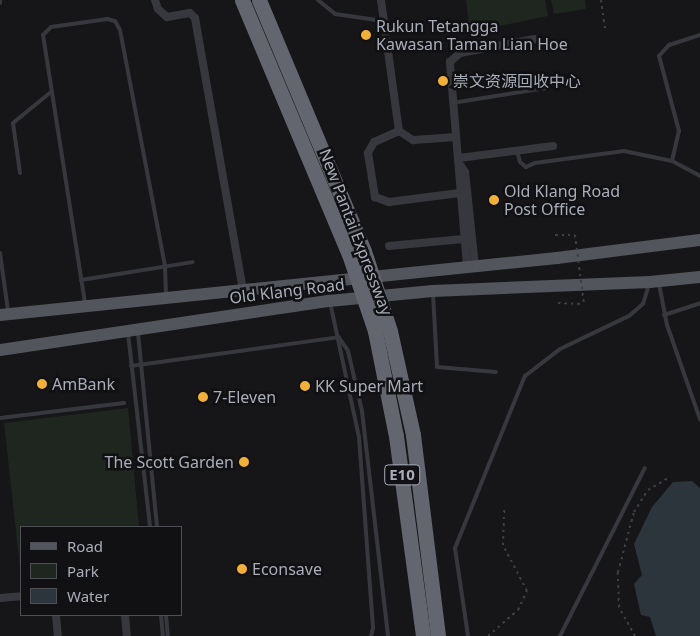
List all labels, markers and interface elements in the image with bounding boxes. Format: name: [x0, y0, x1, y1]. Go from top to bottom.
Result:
place label: Rukun Tetangga Kawasan Taman Lian Hoe: [376, 16, 568, 54]
marker: Rukun Tetangga Kawasan Taman Lian Hoe: [360, 29, 372, 41]
place label: 崇文资源回收中心: [453, 71, 581, 91]
marker: 崇文资源回收中心: [437, 75, 449, 87]
street label: New Pantai Expressway: [315, 146, 397, 318]
place label: Old Klang Road Post Office: [504, 181, 620, 219]
marker: Old Klang Road Post Office: [488, 194, 500, 206]
street label: Old Klang Road: [228, 274, 346, 308]
place label: AmBank: [52, 374, 115, 394]
place label: KK Super Mart: [315, 376, 423, 396]
marker: AmBank: [36, 378, 48, 390]
marker: KK Super Mart: [299, 380, 311, 392]
place label: 7-Eleven: [213, 387, 276, 407]
marker: 7-Eleven: [197, 391, 209, 403]
place label: The Scott Garden: [105, 452, 234, 472]
marker: The Scott Garden: [238, 456, 250, 468]
road number: E10: [383, 462, 421, 488]
legend: [20, 526, 182, 616]
text: Road: [67, 536, 103, 556]
place label: Econsave: [252, 559, 322, 579]
text: Park: [67, 561, 99, 581]
marker: Econsave: [236, 563, 248, 575]
text: Water: [67, 586, 109, 606]

